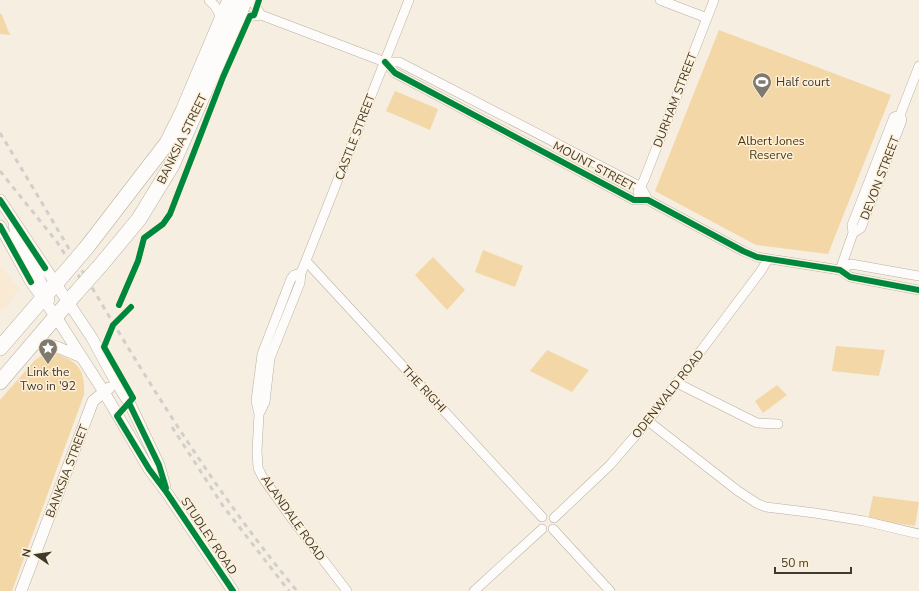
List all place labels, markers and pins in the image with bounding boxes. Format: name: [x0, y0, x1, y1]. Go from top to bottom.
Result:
sports icon: Half court: [751, 71, 773, 99]
place label: Half court: [776, 74, 830, 90]
place icon: Link the Two in '92: [37, 337, 59, 365]
place label: Link the Two in '92: [20, 364, 76, 394]

